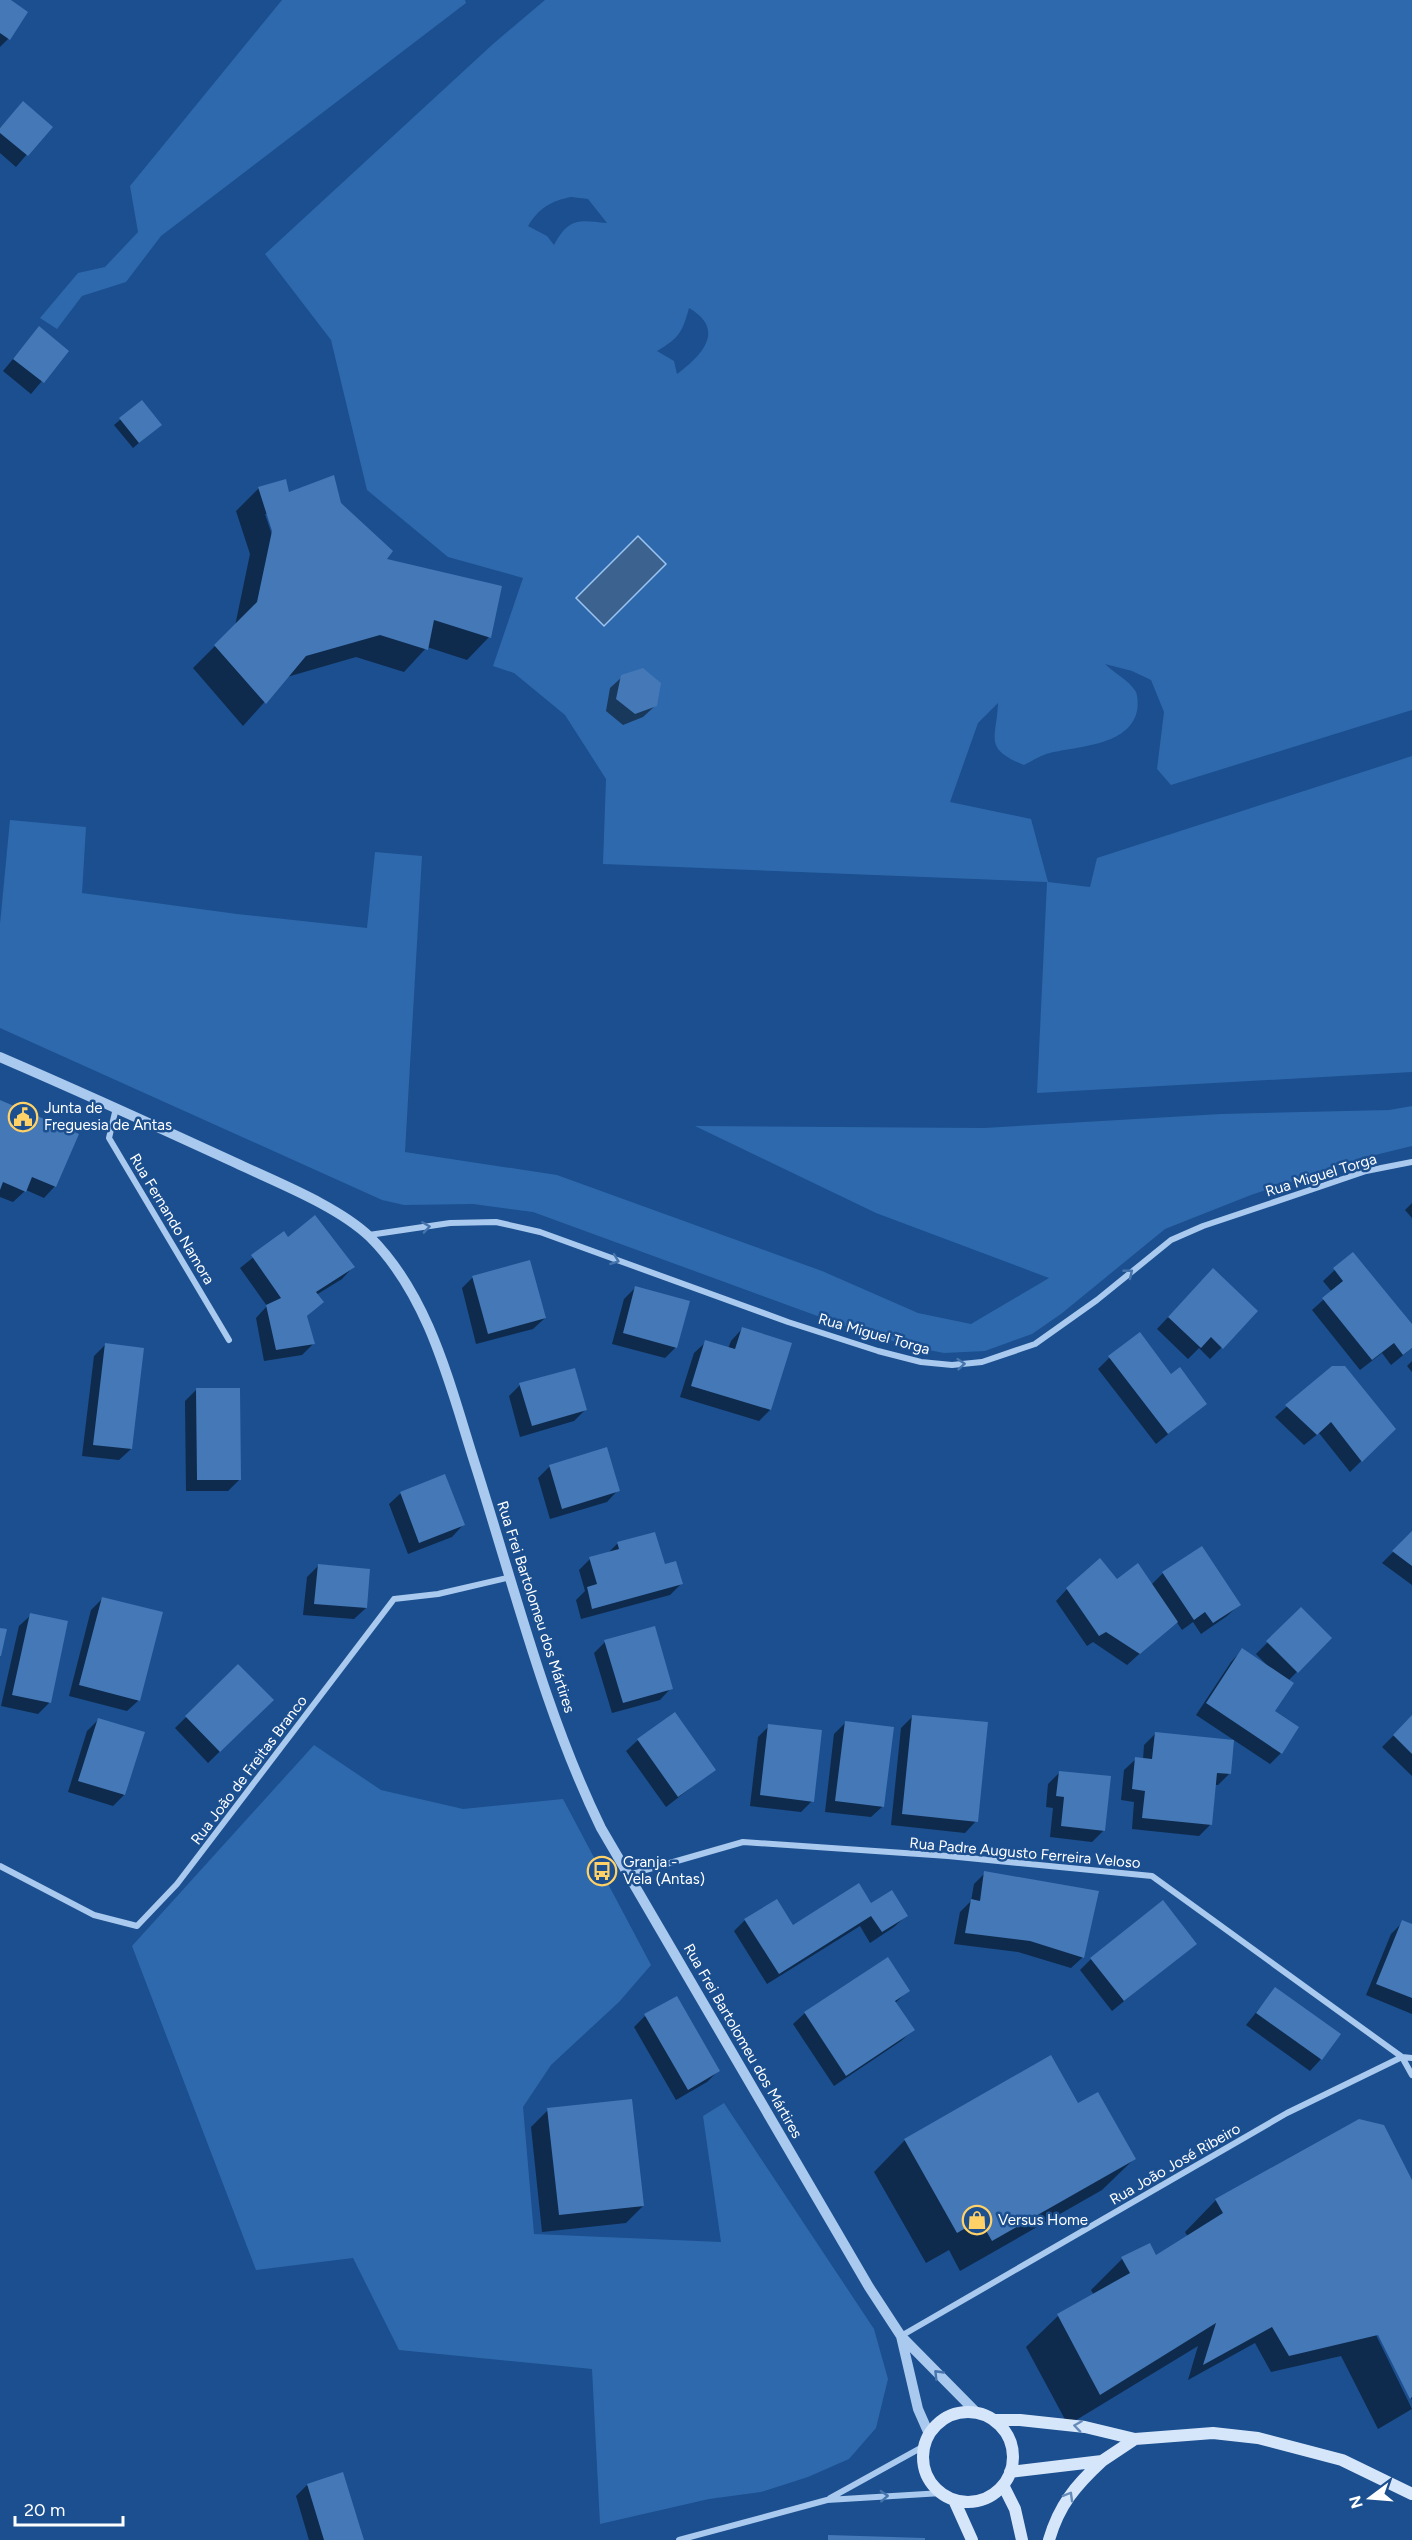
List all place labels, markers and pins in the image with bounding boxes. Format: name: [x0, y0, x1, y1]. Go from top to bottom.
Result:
place label: Junta de Freguesia de Antas: [44, 1099, 172, 1134]
public building icon: Junta de Freguesia de Antas: [7, 1101, 39, 1133]
place label: Granja - Vela (Antas): [623, 1853, 705, 1888]
bus stop icon: Granja - Vela (Antas): [586, 1855, 618, 1887]
shop icon: Versus Home: [961, 2204, 993, 2236]
place label: Versus Home: [998, 2211, 1088, 2229]

